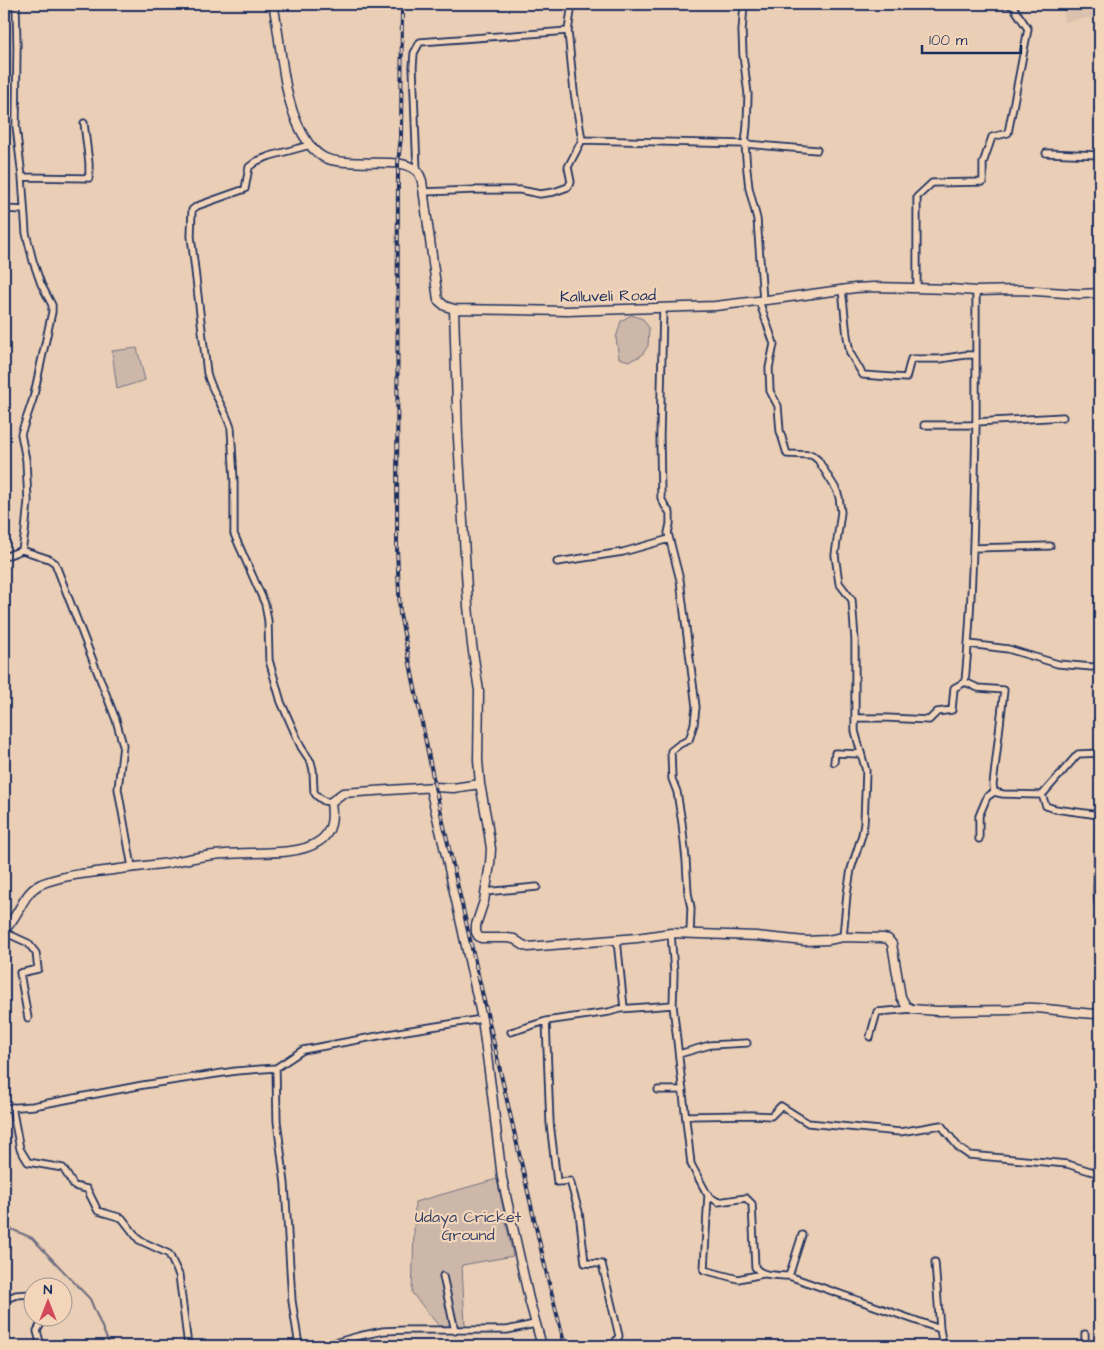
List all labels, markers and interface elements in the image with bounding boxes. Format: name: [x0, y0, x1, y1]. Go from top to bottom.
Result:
scale bar: [922, 22, 1020, 54]
text: 100 m: [929, 30, 968, 51]
street label: Kalluveli Road: [560, 284, 656, 308]
park label: Udaya Cricket Ground: [415, 1206, 522, 1246]
north arrow: [22, 1278, 72, 1328]
text: N: [44, 1280, 53, 1300]

